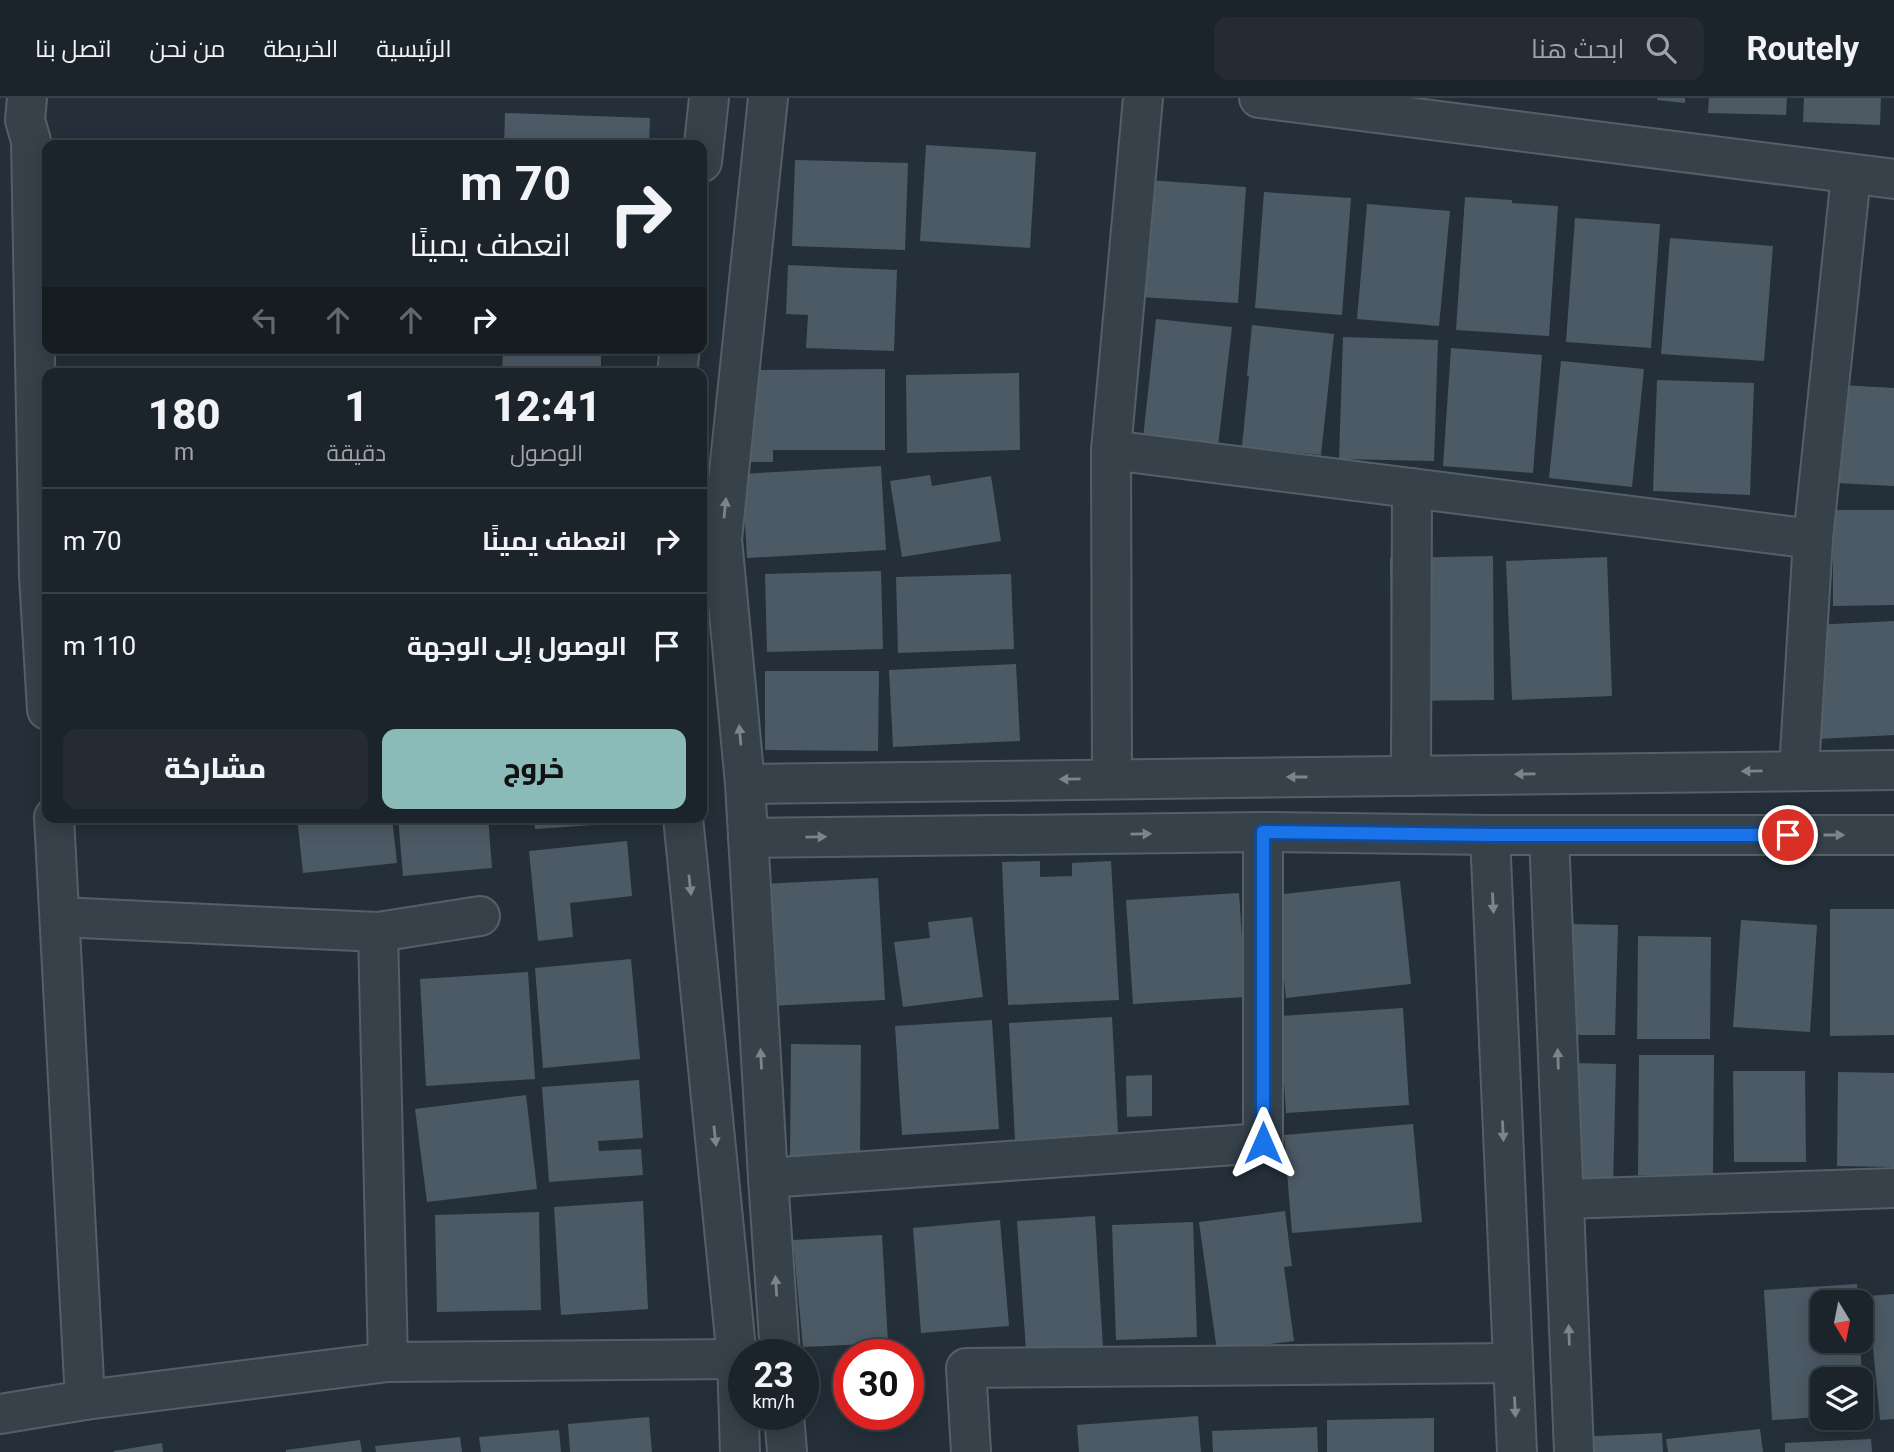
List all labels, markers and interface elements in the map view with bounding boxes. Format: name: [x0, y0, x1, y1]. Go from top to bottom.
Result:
search box: [1214, 17, 1704, 80]
icon: search: [1642, 29, 1680, 67]
text: Routely: [1746, 29, 1859, 68]
text: ابحث هنا: [1531, 34, 1624, 64]
text: اتصل بنا: [35, 35, 112, 63]
text: من نحن: [150, 35, 225, 63]
text: الخريطة: [263, 35, 338, 63]
text: الرئيسية: [376, 35, 452, 63]
text: 70 m: [460, 155, 571, 212]
icon: right: [595, 168, 686, 259]
text: انعطف يمينًا: [409, 226, 571, 264]
icon: left: [246, 301, 284, 339]
icon: ahead: [319, 301, 357, 339]
icon: ahead: [392, 301, 430, 339]
icon: right: [465, 301, 503, 339]
text: 1: [344, 382, 368, 431]
text: 12:41: [492, 382, 601, 431]
text: 180: [148, 390, 221, 439]
text: m: [174, 439, 194, 466]
text: دقيقة: [326, 440, 386, 467]
text: الوصول: [510, 440, 583, 467]
one-way arrow: [720, 497, 731, 519]
icon: right: [648, 522, 686, 560]
text: 70 m: [63, 526, 122, 556]
text: انعطف يمينًا: [482, 526, 627, 556]
icon: arrive: [648, 627, 686, 665]
text: 110 m: [63, 631, 136, 661]
text: الوصول إلى الوجهة: [407, 631, 627, 661]
one-way arrow: [735, 723, 746, 745]
button: مشاركة: [63, 729, 368, 809]
button: خروج: [382, 729, 686, 809]
one-way arrow: [1741, 765, 1763, 776]
one-way arrow: [1514, 768, 1536, 780]
one-way arrow: [1286, 771, 1308, 783]
one-way arrow: [1059, 773, 1081, 785]
pin: [1758, 805, 1818, 865]
icon: arrive: [1769, 816, 1807, 854]
one-way arrow: [1131, 828, 1153, 840]
one-way arrow: [1824, 829, 1846, 841]
one-way arrow: [805, 831, 827, 843]
one-way arrow: [685, 874, 696, 896]
one-way arrow: [1488, 893, 1499, 915]
one-way arrow: [1553, 1047, 1564, 1069]
one-way arrow: [755, 1048, 766, 1070]
position arrow: [1226, 1106, 1300, 1180]
one-way arrow: [1498, 1120, 1509, 1142]
one-way arrow: [709, 1125, 720, 1147]
one-way arrow: [770, 1275, 781, 1297]
north arrow: [1810, 1290, 1872, 1353]
map controls: [1810, 1290, 1873, 1430]
one-way arrow: [1564, 1324, 1575, 1346]
speed limit sign: 30: [833, 1339, 924, 1430]
text: 23: [753, 1355, 794, 1396]
button: layers: [1810, 1367, 1873, 1430]
text: km/h: [752, 1391, 795, 1412]
one-way arrow: [1510, 1396, 1521, 1418]

